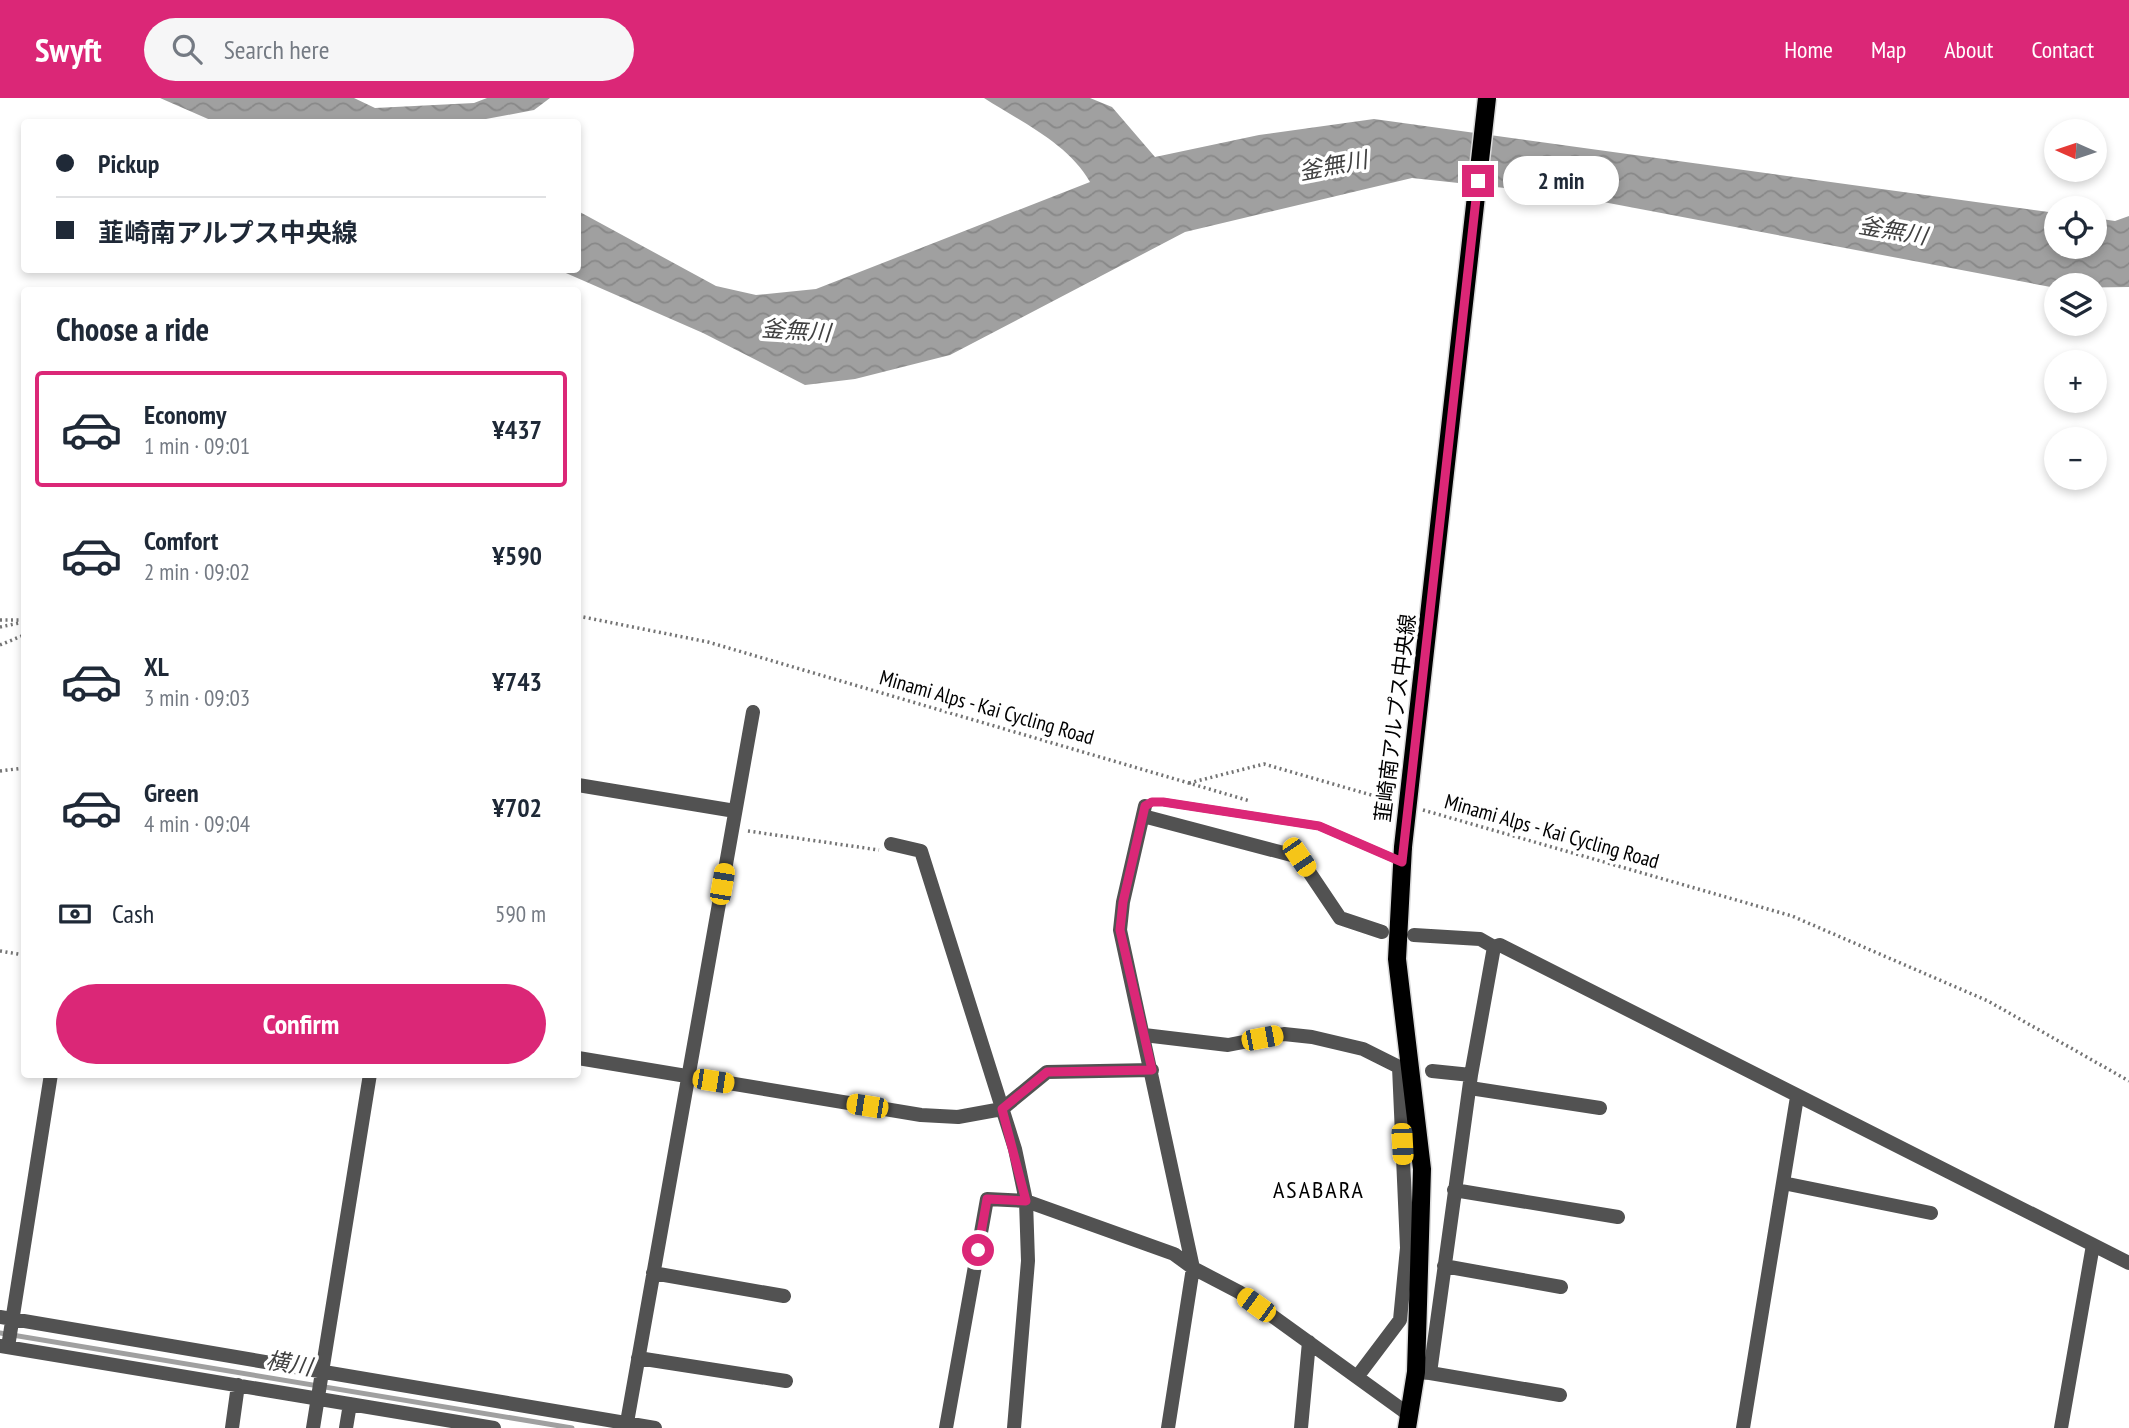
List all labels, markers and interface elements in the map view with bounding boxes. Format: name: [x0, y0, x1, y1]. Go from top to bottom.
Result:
search box: [144, 18, 634, 81]
text: Swyft: [35, 28, 102, 71]
icon: search: [168, 30, 206, 68]
text: Search here: [224, 33, 329, 66]
text: Home: [1784, 34, 1833, 65]
text: Map: [1871, 34, 1906, 65]
text: About: [1944, 34, 1993, 65]
text: Contact: [2031, 34, 2094, 65]
north arrow: [2044, 119, 2107, 182]
map controls: [2044, 119, 2107, 490]
water label: 釜無川: [1296, 144, 1373, 186]
text: Pickup: [98, 147, 159, 180]
callout: 2 min: [1502, 156, 1618, 206]
route end: [1462, 165, 1494, 197]
text: 2 min: [1538, 166, 1584, 195]
button: locate: [2044, 196, 2107, 259]
water label: 釜無川: [1857, 210, 1932, 251]
text: 韮崎南アルプス中央線: [98, 216, 358, 249]
button: layers: [2044, 273, 2107, 336]
text: Choose a ride: [56, 308, 209, 350]
water label: 釜無川: [761, 313, 834, 347]
button: +: [2044, 350, 2107, 413]
icon: car: [60, 398, 123, 461]
text: Economy: [144, 398, 226, 431]
text: ¥437: [492, 413, 542, 446]
button: −: [2044, 427, 2107, 490]
text: 1 min · 09:01: [144, 431, 250, 460]
icon: car: [60, 524, 123, 587]
text: Comfort: [144, 524, 218, 557]
text: ¥590: [492, 539, 542, 572]
text: 2 min · 09:02: [144, 557, 250, 586]
street label: 韮崎南アルプス中央線: [1369, 612, 1421, 824]
icon: car: [60, 650, 123, 713]
text: XL: [144, 650, 169, 683]
street label: Minami Alps - Kai Cycling Road: [877, 663, 1097, 751]
text: ¥743: [492, 665, 542, 698]
text: 3 min · 09:03: [144, 683, 250, 712]
icon: car: [60, 776, 123, 839]
text: Green: [144, 776, 199, 809]
street label: Minami Alps - Kai Cycling Road: [1442, 787, 1662, 875]
text: ¥702: [492, 791, 542, 824]
text: 4 min · 09:04: [144, 809, 250, 838]
car: [1279, 834, 1320, 880]
car: [709, 861, 736, 907]
icon: cash: [56, 895, 94, 933]
text: Cash: [112, 897, 154, 930]
text: 590 m: [495, 899, 546, 928]
button: Confirm: [56, 984, 546, 1064]
car: [1240, 1024, 1285, 1052]
car: [691, 1067, 736, 1095]
car: [845, 1092, 890, 1120]
car: [1391, 1122, 1414, 1166]
district label: ASABARA: [1273, 1174, 1365, 1205]
route start: [962, 1234, 994, 1266]
car: [1233, 1284, 1280, 1326]
water label: 横川: [264, 1345, 317, 1381]

